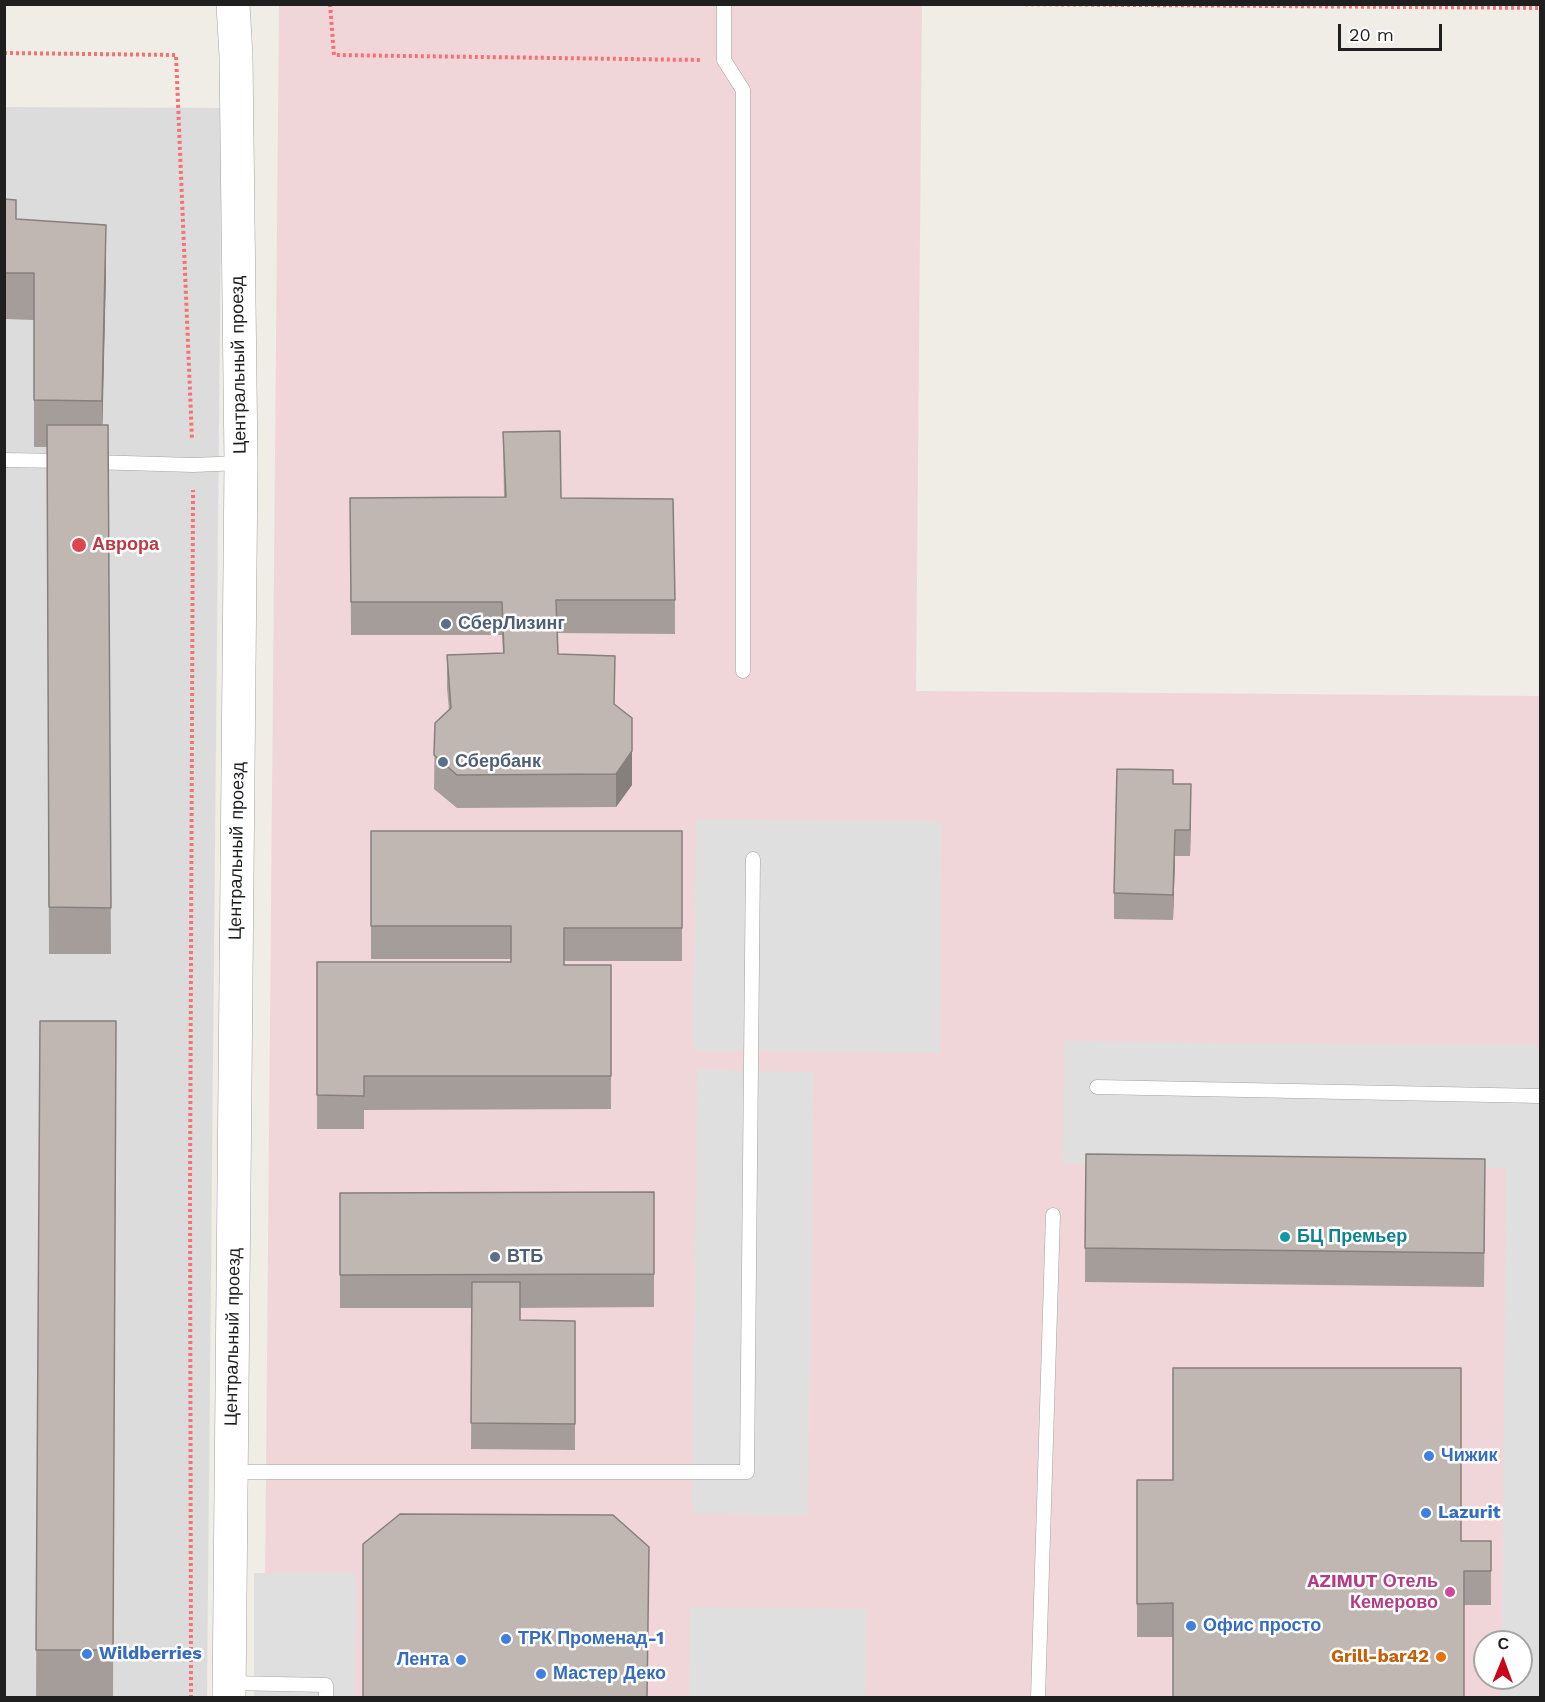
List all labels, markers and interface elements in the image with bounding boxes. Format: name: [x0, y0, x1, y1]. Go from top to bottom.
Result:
scale bar: [1341, 12, 1444, 50]
text: 20 m: [1349, 24, 1394, 45]
street label: Центральный проезд: [227, 276, 251, 454]
place label: Аврора: [92, 534, 159, 556]
marker: Аврора: [70, 536, 88, 554]
place label: СберЛизинг: [458, 613, 565, 635]
marker: СберЛизинг: [439, 617, 453, 631]
place label: Сбербанк: [455, 751, 541, 773]
marker: Сбербанк: [436, 755, 450, 769]
street label: Центральный проезд: [225, 762, 249, 940]
place label: БЦ Премьер: [1297, 1226, 1407, 1248]
marker: БЦ Премьер: [1278, 1230, 1292, 1244]
place label: ВТБ: [507, 1246, 543, 1268]
street label: Центральный проезд: [221, 1248, 245, 1426]
marker: ВТБ: [488, 1250, 502, 1264]
place label: Чижик: [1441, 1445, 1498, 1467]
marker: Чижик: [1422, 1449, 1436, 1463]
place label: Lazurit: [1438, 1502, 1501, 1524]
marker: Lazurit: [1419, 1506, 1433, 1520]
place label: AZIMUT Отель Кемерово: [1307, 1571, 1438, 1614]
marker: AZIMUT Отель Кемерово: [1443, 1585, 1457, 1599]
place label: Офис просто: [1203, 1615, 1321, 1637]
marker: Офис просто: [1184, 1619, 1198, 1633]
place label: ТРК Променад-1: [518, 1628, 664, 1650]
north arrow: [1473, 1630, 1533, 1690]
marker: ТРК Променад-1: [499, 1632, 513, 1646]
text: С: [1497, 1634, 1509, 1653]
place label: Wildberries: [99, 1643, 202, 1665]
place label: Grill-bar42: [1331, 1646, 1429, 1668]
marker: Wildberries: [80, 1647, 94, 1661]
place label: Лента: [397, 1649, 449, 1671]
marker: Grill-bar42: [1434, 1650, 1448, 1664]
marker: Лента: [454, 1653, 468, 1667]
place label: Мастер Деко: [553, 1663, 666, 1685]
marker: Мастер Деко: [534, 1667, 548, 1681]

